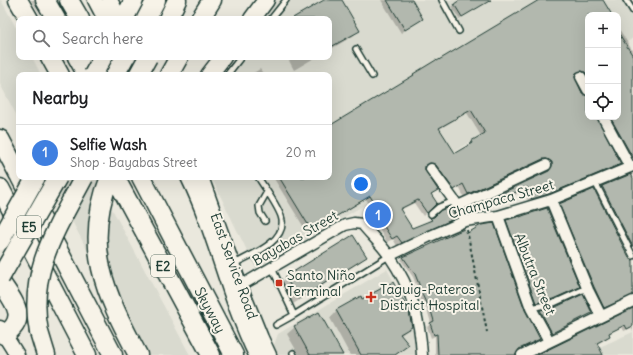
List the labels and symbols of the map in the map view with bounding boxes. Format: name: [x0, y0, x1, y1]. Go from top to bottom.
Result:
your location: [351, 174, 371, 194]
street label: Champaca Street: [446, 175, 556, 223]
pin: 1: [365, 200, 391, 230]
street label: Bayabas Street: [249, 206, 341, 270]
street label: East Service Road: [206, 210, 262, 322]
road number: E5: [17, 216, 41, 238]
street label: Albutra Street: [510, 230, 560, 318]
road number: E2: [151, 255, 175, 277]
place label: Santo Niño Terminal: [287, 266, 356, 300]
marker: Santo Niño Terminal: [274, 278, 284, 288]
place label: Taguig-Pateros District Hospital: [380, 280, 479, 314]
street label: Skyway: [190, 284, 230, 336]
marker: Taguig-Pateros District Hospital: [365, 291, 377, 303]

